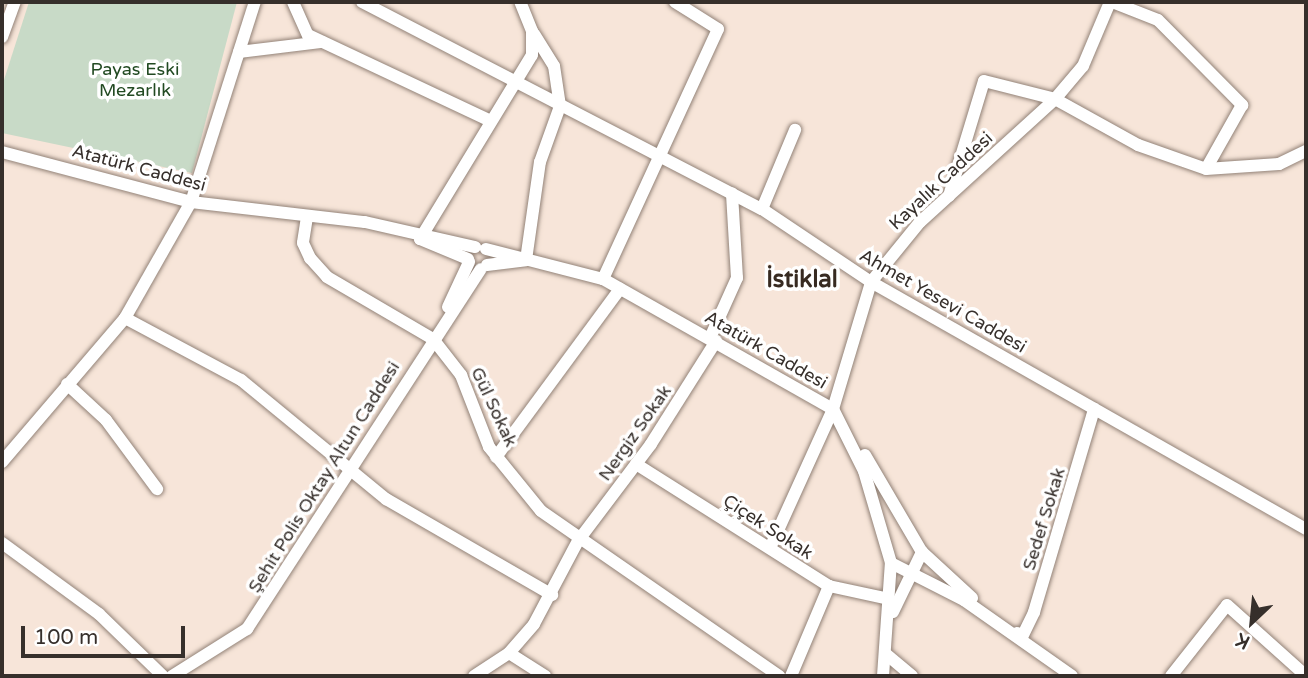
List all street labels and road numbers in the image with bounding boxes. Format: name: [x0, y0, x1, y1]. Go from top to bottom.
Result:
street label: Kayalık Caddesi: [885, 127, 997, 235]
street label: Atatürk Caddesi: [70, 140, 208, 196]
street label: Ahmet Yesevi Caddesi: [856, 244, 1030, 358]
street label: Atatürk Caddesi: [701, 306, 831, 394]
street label: Şehit Polis Oktay Altun Caddesi: [244, 357, 404, 597]
street label: Gül Sokak: [466, 364, 522, 450]
street label: Nergiz Sokak: [594, 381, 676, 485]
street label: Sedef Sokak: [1018, 465, 1070, 573]
street label: Çiçek Sokak: [719, 490, 817, 564]

